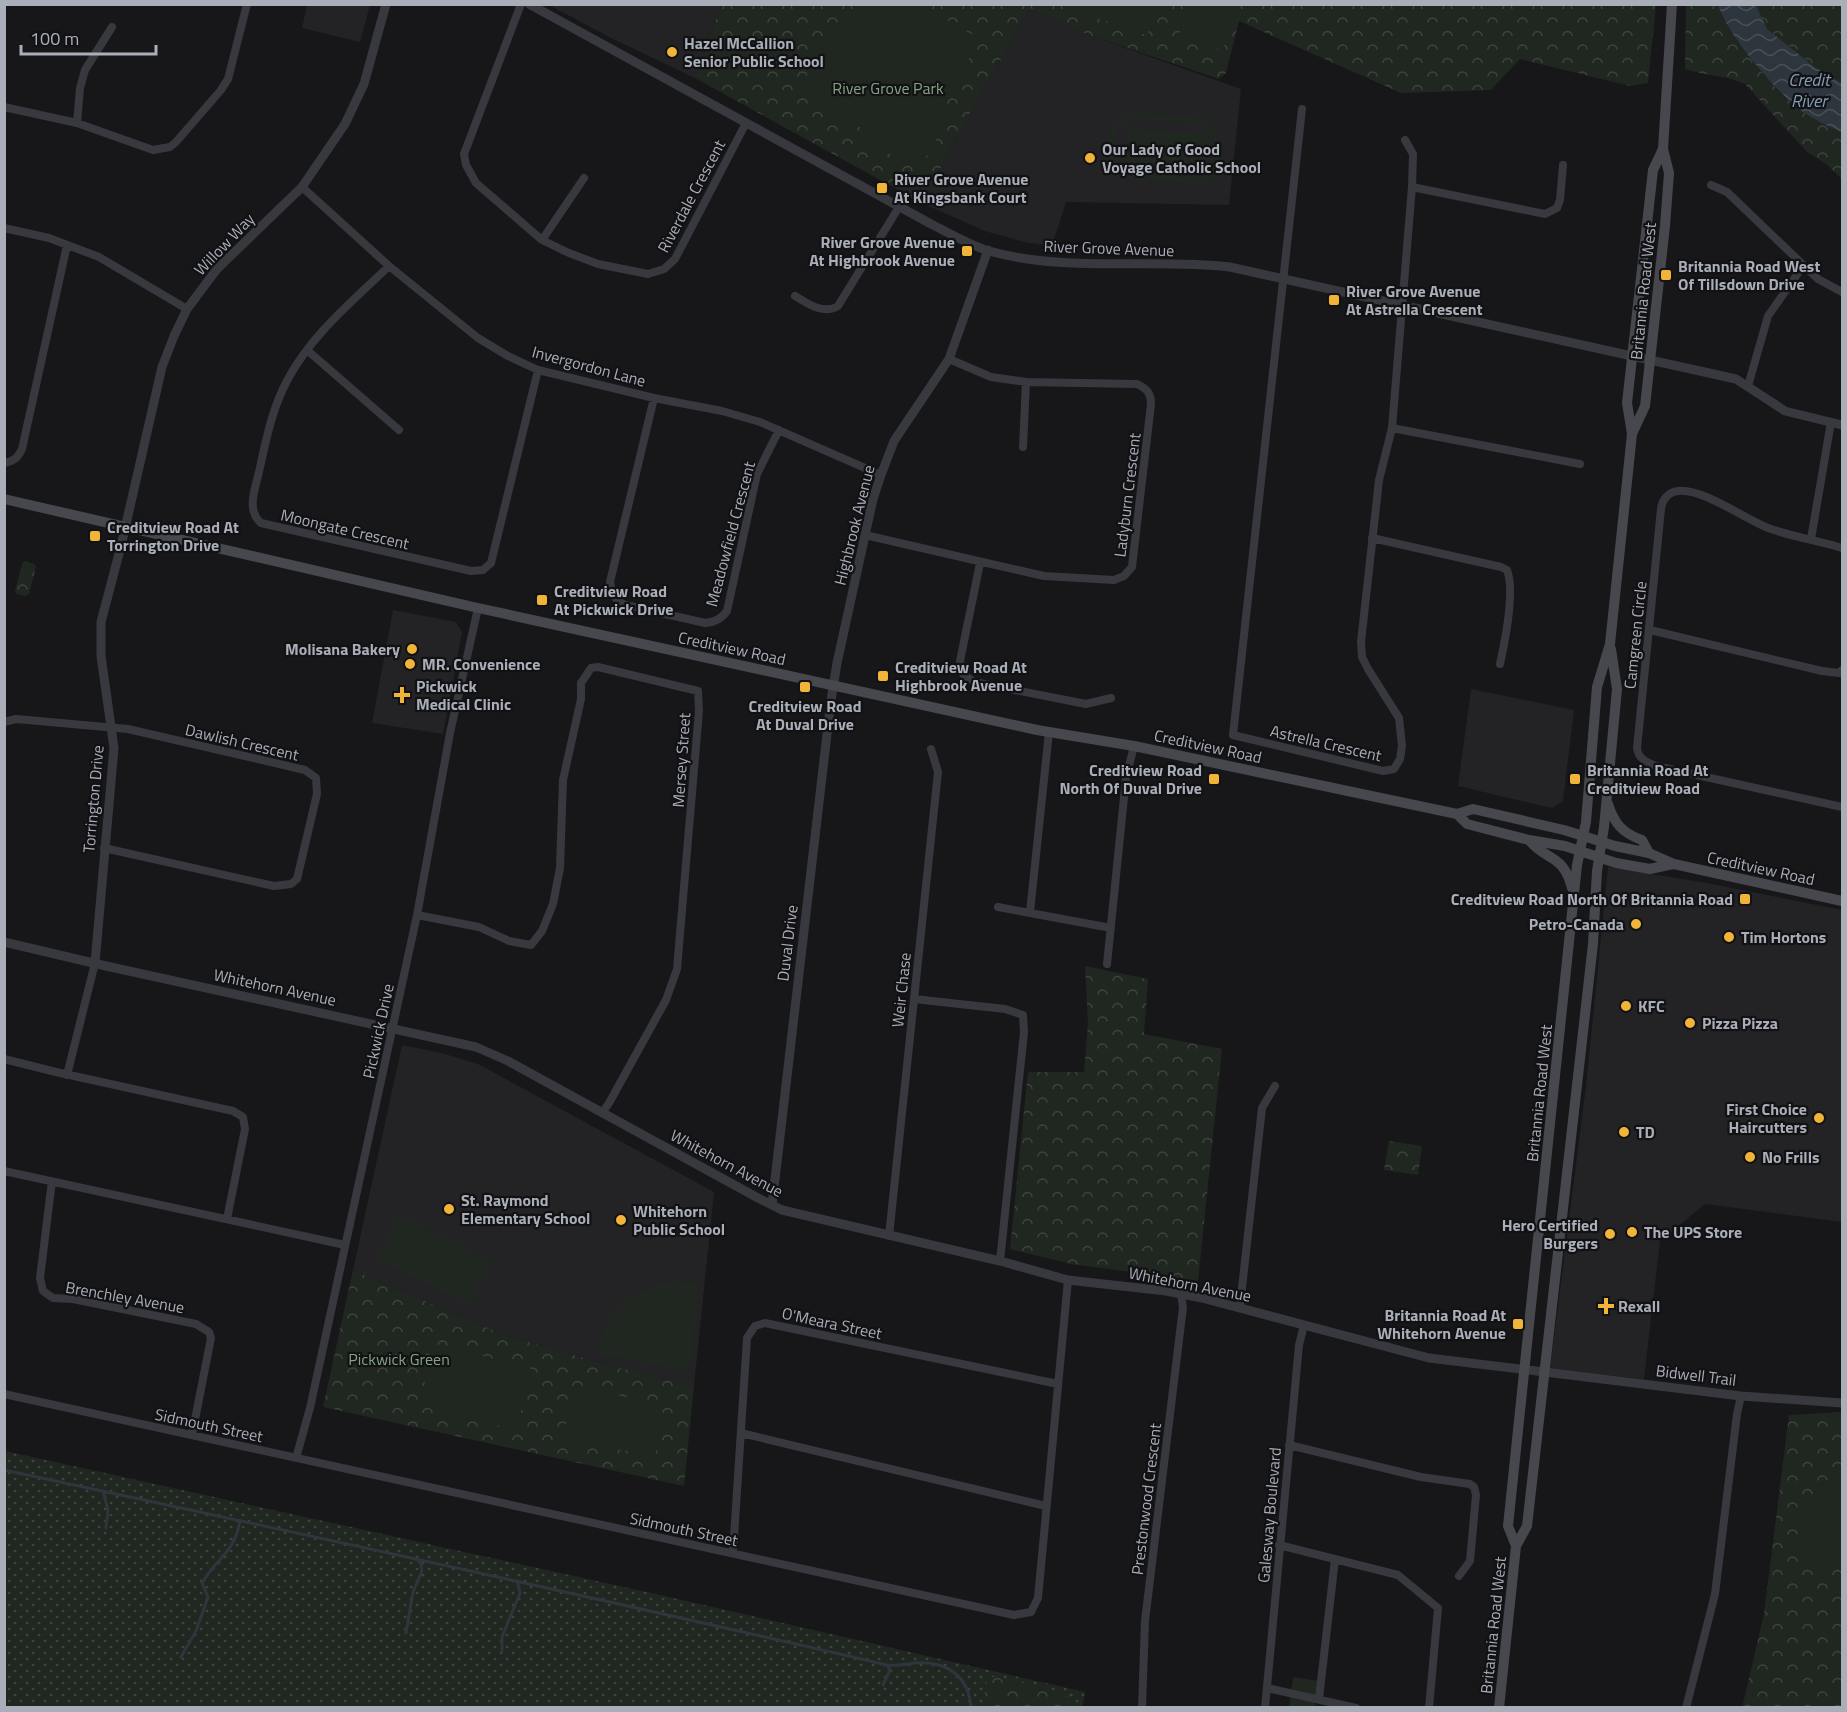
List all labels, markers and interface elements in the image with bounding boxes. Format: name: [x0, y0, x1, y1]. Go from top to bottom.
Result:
scale bar: [21, 18, 156, 56]
text: 100 m: [30, 25, 79, 52]
place label: Hazel McCallion Senior Public School: [684, 31, 824, 73]
marker: Hazel McCallion Senior Public School: [665, 45, 679, 59]
water label: Credit River: [1788, 66, 1832, 114]
park label: River Grove Park: [832, 76, 944, 100]
street label: Riverdale Crescent: [651, 135, 731, 257]
place label: Our Lady of Good Voyage Catholic School: [1102, 137, 1261, 179]
marker: Our Lady of Good Voyage Catholic School: [1083, 151, 1097, 165]
place label: River Grove Avenue At Kingsbank Court: [894, 167, 1028, 209]
marker: River Grove Avenue At Kingsbank Court: [875, 181, 889, 195]
street label: Willow Way: [188, 207, 260, 281]
street label: Britannia Road West: [1624, 221, 1662, 361]
place label: River Grove Avenue At Highbrook Avenue: [809, 230, 955, 272]
street label: River Grove Avenue: [1043, 234, 1175, 262]
marker: River Grove Avenue At Highbrook Avenue: [960, 244, 974, 258]
place label: Britannia Road West Of Tillsdown Drive: [1678, 254, 1820, 296]
marker: Britannia Road West Of Tillsdown Drive: [1659, 268, 1673, 282]
place label: River Grove Avenue At Astrella Crescent: [1346, 279, 1483, 321]
marker: River Grove Avenue At Astrella Crescent: [1327, 293, 1341, 307]
street label: Invergordon Lane: [529, 339, 649, 393]
street label: Ladyburn Crescent: [1107, 431, 1147, 559]
street label: Meadowfield Crescent: [699, 458, 761, 609]
street label: Highbrook Avenue: [827, 462, 881, 588]
street label: Moongate Crescent: [278, 503, 412, 556]
place label: Creditview Road At Torrington Drive: [107, 515, 239, 557]
marker: Creditview Road At Torrington Drive: [88, 529, 102, 543]
place label: Creditview Road At Pickwick Drive: [554, 579, 673, 621]
street label: Camgreen Circle: [1617, 580, 1653, 690]
marker: Creditview Road At Pickwick Drive: [535, 593, 549, 607]
street label: Creditview Road: [676, 625, 788, 671]
place label: Molisana Bakery: [285, 637, 400, 661]
marker: Molisana Bakery: [405, 642, 419, 656]
place label: MR. Convenience: [422, 652, 540, 676]
place label: Creditview Road At Highbrook Avenue: [895, 655, 1027, 697]
marker: MR. Convenience: [403, 657, 417, 671]
marker: Creditview Road At Highbrook Avenue: [876, 669, 890, 683]
place label: Pickwick Medical Clinic: [416, 674, 511, 716]
marker: Creditview Road At Duval Drive: [798, 680, 812, 694]
marker: Pickwick Medical Clinic: [393, 686, 411, 704]
place label: Creditview Road At Duval Drive: [749, 694, 861, 736]
street label: Mersey Street: [666, 711, 696, 808]
street label: Dawlish Crescent: [183, 717, 302, 767]
street label: Astrella Crescent: [1268, 719, 1384, 768]
street label: Creditview Road: [1152, 723, 1264, 769]
street label: Torrington Drive: [76, 744, 110, 854]
place label: Creditview Road North Of Duval Drive: [1059, 758, 1202, 800]
place label: Britannia Road At Creditview Road: [1587, 758, 1709, 800]
marker: Creditview Road North Of Duval Drive: [1207, 772, 1221, 786]
marker: Britannia Road At Creditview Road: [1568, 772, 1582, 786]
street label: Creditview Road: [1705, 845, 1817, 891]
place label: Creditview Road North Of Britannia Road: [1451, 887, 1733, 911]
marker: Creditview Road North Of Britannia Road: [1738, 892, 1752, 906]
street label: Duval Drive: [770, 904, 804, 982]
place label: Petro-Canada: [1529, 912, 1624, 936]
marker: Petro-Canada: [1629, 917, 1643, 931]
place label: Tim Hortons: [1741, 925, 1826, 949]
marker: Tim Hortons: [1722, 930, 1736, 944]
street label: Weir Chase: [885, 951, 917, 1029]
street label: Whitehorn Avenue: [212, 962, 338, 1012]
street label: Pickwick Drive: [356, 981, 400, 1081]
place label: KFC: [1638, 994, 1665, 1018]
marker: KFC: [1619, 999, 1633, 1013]
place label: Pizza Pizza: [1702, 1011, 1778, 1035]
marker: Pizza Pizza: [1683, 1016, 1697, 1030]
street label: Britannia Road West: [1520, 1023, 1558, 1163]
place label: First Choice Haircutters: [1726, 1097, 1807, 1139]
marker: First Choice Haircutters: [1812, 1111, 1826, 1125]
place label: TD: [1636, 1120, 1655, 1144]
street label: Whitehorn Avenue: [666, 1123, 788, 1203]
marker: TD: [1617, 1125, 1631, 1139]
place label: No Frills: [1762, 1145, 1820, 1169]
marker: No Frills: [1743, 1150, 1757, 1164]
place label: St. Raymond Elementary School: [461, 1188, 590, 1230]
place label: Whitehorn Public School: [633, 1199, 725, 1241]
marker: St. Raymond Elementary School: [442, 1202, 456, 1216]
marker: Whitehorn Public School: [614, 1213, 628, 1227]
place label: Hero Certified Burgers: [1502, 1213, 1598, 1255]
place label: The UPS Store: [1644, 1220, 1742, 1244]
marker: The UPS Store: [1625, 1225, 1639, 1239]
marker: Hero Certified Burgers: [1603, 1227, 1617, 1241]
street label: Whitehorn Avenue: [1126, 1260, 1254, 1308]
street label: Brenchley Avenue: [64, 1275, 186, 1319]
place label: Rexall: [1618, 1294, 1660, 1318]
marker: Rexall: [1599, 1299, 1613, 1313]
street label: O'Meara Street: [780, 1301, 885, 1345]
place label: Britannia Road At Whitehorn Avenue: [1377, 1303, 1506, 1345]
marker: Britannia Road At Whitehorn Avenue: [1511, 1317, 1525, 1331]
park label: Pickwick Green: [348, 1347, 450, 1371]
street label: Bidwell Trail: [1654, 1358, 1738, 1392]
street label: Sidmouth Street: [153, 1402, 266, 1448]
street label: Prestonwood Crescent: [1125, 1421, 1167, 1576]
street label: Galesway Boulevard: [1251, 1446, 1287, 1584]
street label: Sidmouth Street: [628, 1506, 741, 1552]
street label: Britannia Road West: [1474, 1555, 1512, 1695]

